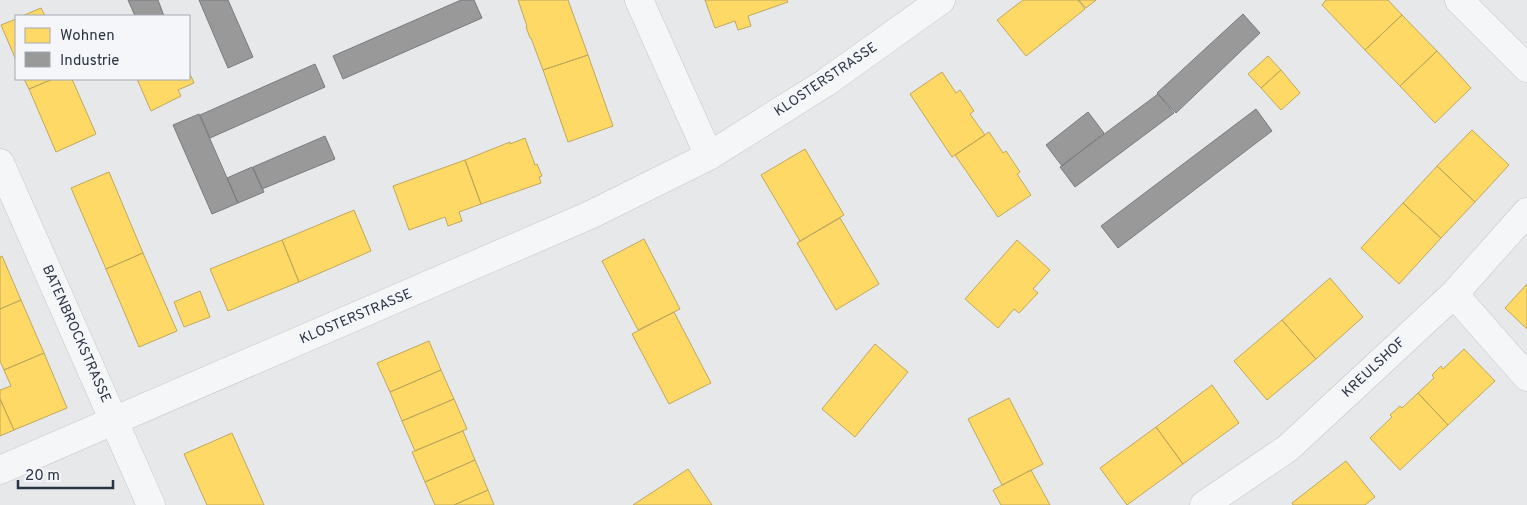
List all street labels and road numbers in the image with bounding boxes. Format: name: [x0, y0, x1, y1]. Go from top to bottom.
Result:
street label: KLOSTERSTRASSE: [771, 39, 881, 121]
street label: BATENBROCKSTRASSE: [38, 263, 114, 405]
street label: KLOSTERSTRASSE: [297, 286, 415, 348]
street label: KREULSHOF: [1339, 334, 1409, 402]

